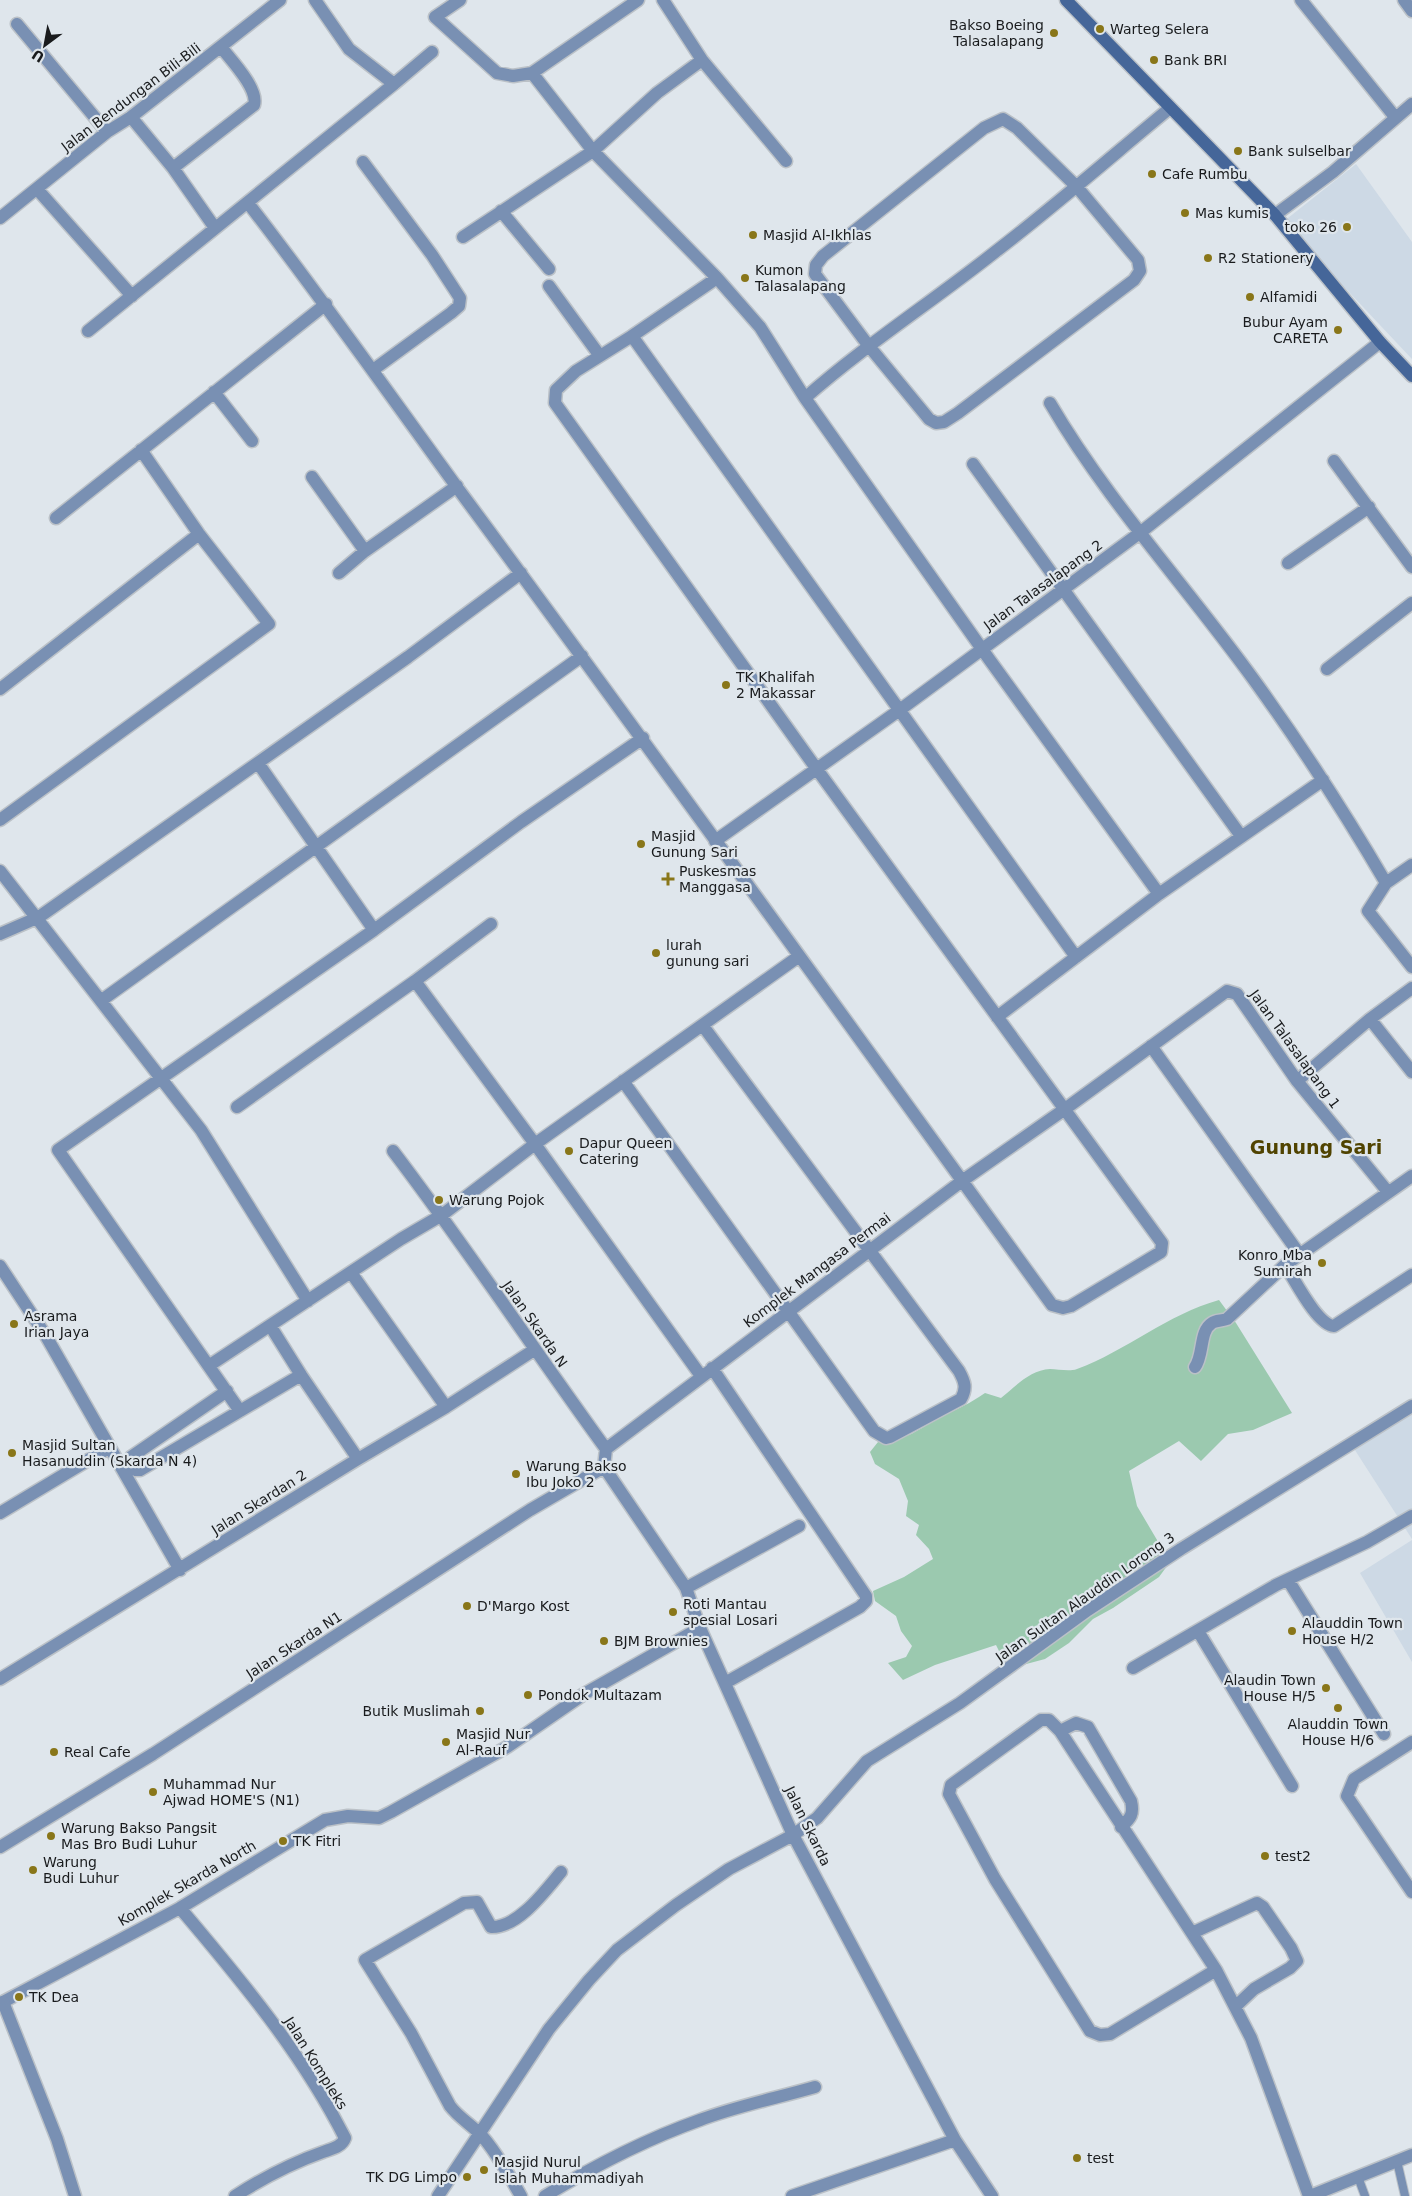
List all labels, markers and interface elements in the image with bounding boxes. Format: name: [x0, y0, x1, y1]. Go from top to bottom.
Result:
place label: Bakso Boeing Talasalapang: [949, 17, 1044, 49]
north arrow: [20, 20, 70, 70]
place label: Warteg Selera: [1110, 21, 1209, 37]
marker: Warteg Selera: [1094, 23, 1106, 35]
marker: Bakso Boeing Talasalapang: [1048, 27, 1060, 39]
street label: Jalan Bendungan Bili-Bili: [57, 39, 204, 155]
text: U: [29, 46, 47, 66]
place label: Bank BRI: [1164, 52, 1227, 68]
marker: Bank BRI: [1148, 54, 1160, 66]
place label: Bank sulselbar: [1248, 143, 1351, 159]
marker: Bank sulselbar: [1232, 145, 1244, 157]
place label: Cafe Rumbu: [1162, 166, 1248, 182]
marker: Cafe Rumbu: [1146, 168, 1158, 180]
place label: Mas kumis: [1195, 205, 1269, 221]
marker: Mas kumis: [1179, 207, 1191, 219]
place label: toko 26: [1285, 219, 1337, 235]
marker: toko 26: [1341, 221, 1353, 233]
place label: Masjid Al-Ikhlas: [763, 227, 871, 243]
marker: Masjid Al-Ikhlas: [747, 229, 759, 241]
place label: R2 Stationery: [1218, 250, 1314, 266]
marker: R2 Stationery: [1202, 252, 1214, 264]
place label: Kumon Talasalapang: [754, 262, 846, 294]
marker: Kumon Talasalapang: [739, 272, 751, 284]
place label: Alfamidi: [1260, 289, 1317, 305]
marker: Alfamidi: [1244, 291, 1256, 303]
place label: Bubur Ayam CARETA: [1242, 314, 1328, 346]
marker: Bubur Ayam CARETA: [1332, 324, 1344, 336]
street label: Jalan Talasalapang 2: [980, 537, 1105, 634]
place label: TK Khalifah 2 Makassar: [735, 669, 816, 701]
marker: TK Khalifah 2 Makassar: [720, 679, 732, 691]
place label: Masjid Gunung Sari: [651, 828, 738, 860]
marker: Masjid Gunung Sari: [635, 838, 647, 850]
place label: Puskesmas Manggasa: [679, 863, 756, 895]
marker: Puskesmas Manggasa: [661, 872, 675, 886]
place label: lurah gunung sari: [666, 937, 749, 969]
marker: lurah gunung sari: [650, 947, 662, 959]
street label: Jalan Talasalapang 1: [1246, 986, 1343, 1111]
place label: Dapur Queen Catering: [579, 1135, 672, 1167]
district label: Gunung Sari: [1250, 1136, 1382, 1158]
marker: Dapur Queen Catering: [563, 1145, 575, 1157]
place label: Warung Pojok: [449, 1192, 545, 1208]
marker: Warung Pojok: [433, 1194, 445, 1206]
street label: Komplek Mangasa Permai: [740, 1209, 894, 1331]
place label: Konro Mba Sumirah: [1238, 1247, 1312, 1279]
marker: Konro Mba Sumirah: [1316, 1257, 1328, 1269]
street label: Jalan Skarda N: [499, 1277, 571, 1370]
place label: Asrama Irian Jaya: [24, 1308, 89, 1340]
marker: Asrama Irian Jaya: [8, 1318, 20, 1330]
place label: Masjid Sultan Hasanuddin (Skarda N 4): [22, 1437, 197, 1469]
marker: Masjid Sultan Hasanuddin (Skarda N 4): [6, 1447, 18, 1459]
place label: Warung Bakso Ibu Joko 2: [526, 1458, 627, 1490]
street label: Jalan Skardan 2: [208, 1466, 309, 1538]
marker: Warung Bakso Ibu Joko 2: [510, 1468, 522, 1480]
street label: Jalan Sultan Alauddin Lorong 3: [992, 1529, 1178, 1666]
place label: Roti Mantau spesial Losari: [683, 1596, 778, 1628]
place label: D'Margo Kost: [477, 1598, 570, 1614]
marker: D'Margo Kost: [461, 1600, 473, 1612]
marker: Roti Mantau spesial Losari: [667, 1606, 679, 1618]
street label: Jalan Skarda N1: [242, 1608, 345, 1682]
place label: Alauddin Town House H/2: [1302, 1615, 1403, 1647]
marker: Alauddin Town House H/2: [1286, 1625, 1298, 1637]
place label: BJM Brownies: [614, 1633, 708, 1649]
marker: BJM Brownies: [598, 1635, 610, 1647]
place label: Alaudin Town House H/5: [1224, 1672, 1316, 1704]
marker: Alaudin Town House H/5: [1320, 1682, 1332, 1694]
place label: Pondok Multazam: [538, 1687, 662, 1703]
marker: Pondok Multazam: [522, 1689, 534, 1701]
marker: Alauddin Town House H/6: [1332, 1702, 1344, 1714]
place label: Butik Muslimah: [362, 1703, 470, 1719]
marker: Butik Muslimah: [474, 1705, 486, 1717]
place label: Alauddin Town House H/6: [1288, 1716, 1388, 1748]
place label: Masjid Nur Al-Rauf: [456, 1726, 530, 1758]
marker: Masjid Nur Al-Rauf: [440, 1736, 452, 1748]
place label: Real Cafe: [64, 1744, 131, 1760]
marker: Real Cafe: [48, 1746, 60, 1758]
place label: Muhammad Nur Ajwad HOME'S (N1): [163, 1776, 300, 1808]
street label: Jalan Skarda: [781, 1783, 834, 1869]
marker: Muhammad Nur Ajwad HOME'S (N1): [147, 1786, 159, 1798]
place label: Warung Bakso Pangsit Mas Bro Budi Luhur: [61, 1820, 217, 1852]
marker: Warung Bakso Pangsit Mas Bro Budi Luhur: [45, 1830, 57, 1842]
place label: TK Fitri: [292, 1833, 341, 1849]
marker: TK Fitri: [277, 1835, 289, 1847]
street label: Komplek Skarda North: [115, 1837, 259, 1929]
place label: test2: [1275, 1848, 1311, 1864]
marker: test2: [1259, 1850, 1271, 1862]
place label: Warung Budi Luhur: [43, 1854, 119, 1886]
marker: Warung Budi Luhur: [27, 1864, 39, 1876]
place label: TK Dea: [28, 1989, 79, 2005]
marker: TK Dea: [13, 1991, 25, 2003]
street label: Jalan Kompleks: [281, 2013, 351, 2112]
place label: test: [1087, 2150, 1114, 2166]
marker: test: [1071, 2152, 1083, 2164]
place label: Masjid Nurul Islah Muhammadiyah: [494, 2154, 644, 2186]
marker: Masjid Nurul Islah Muhammadiyah: [478, 2164, 490, 2176]
place label: TK DG Limpo: [365, 2169, 457, 2185]
marker: TK DG Limpo: [461, 2171, 473, 2183]

